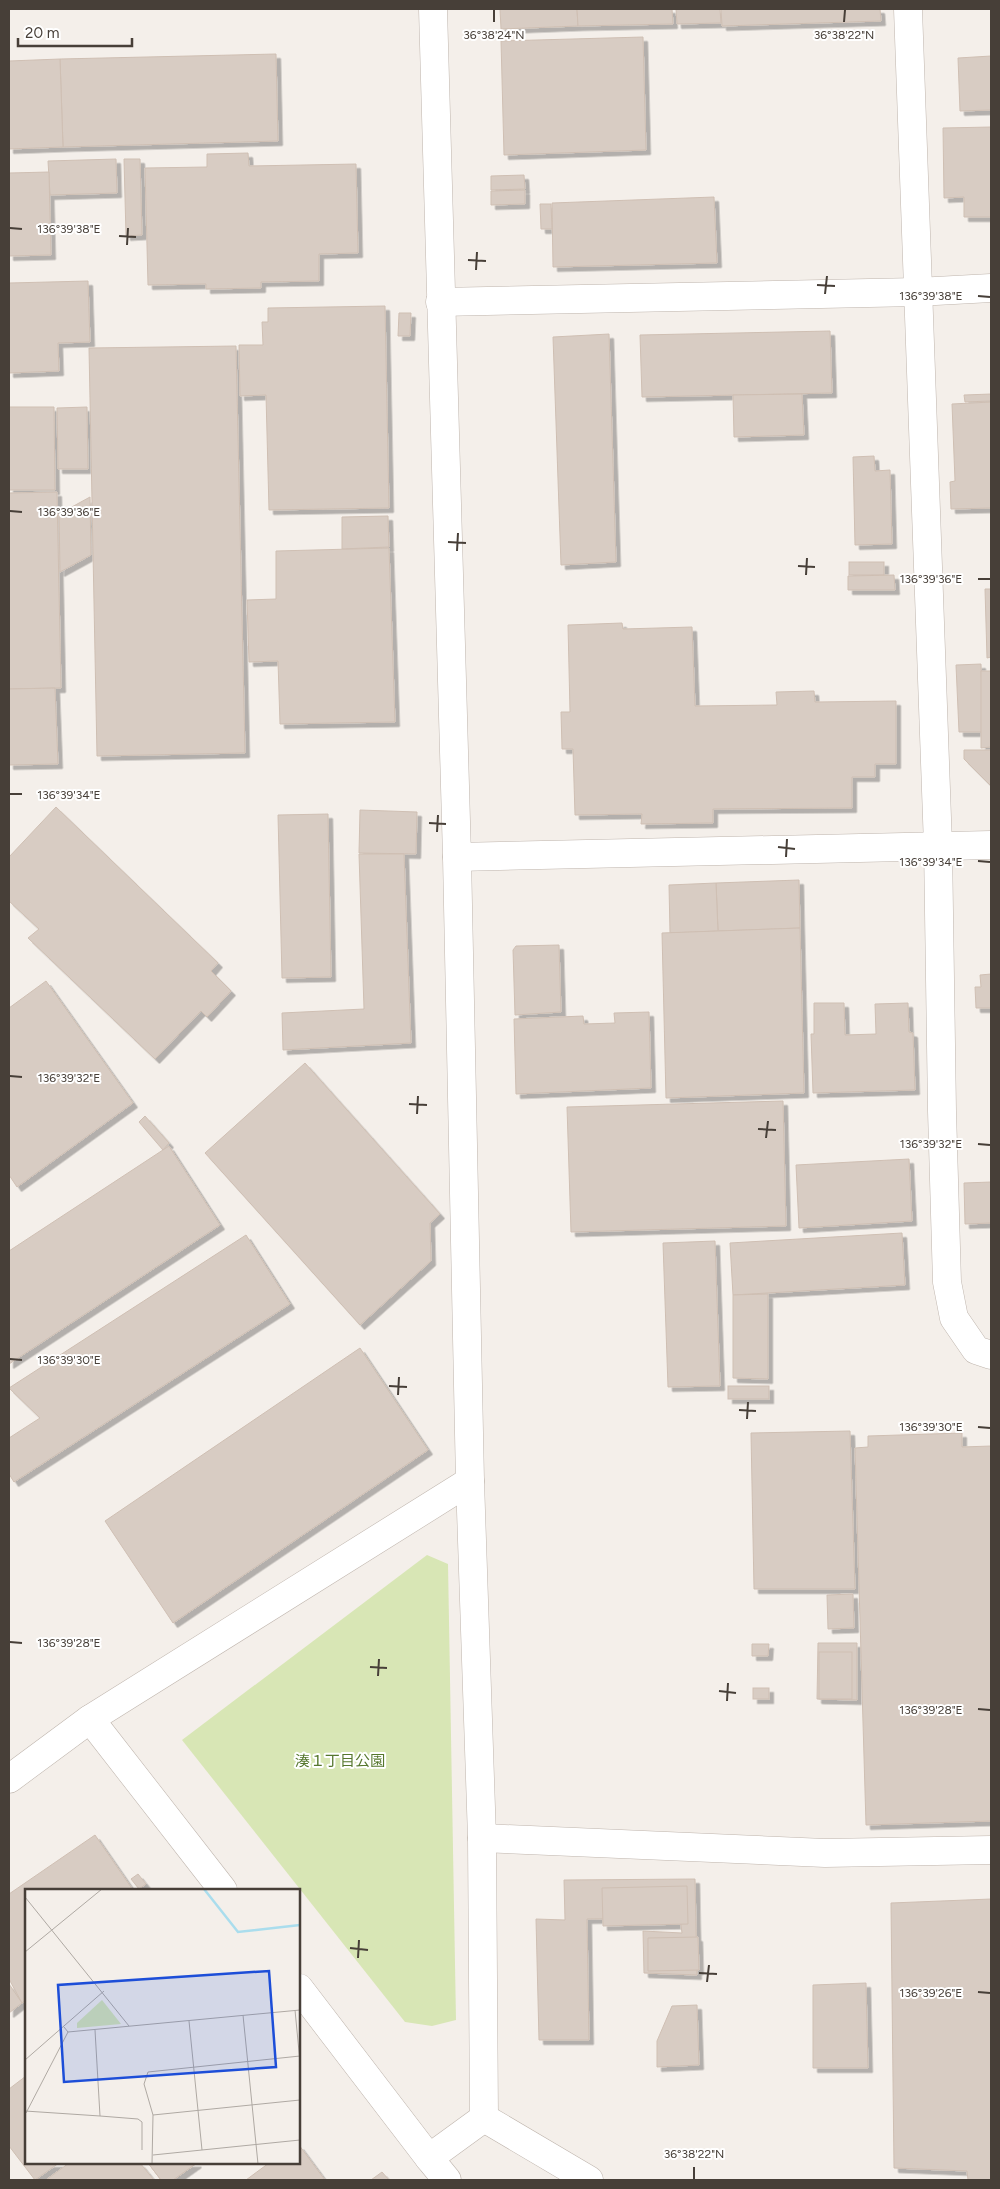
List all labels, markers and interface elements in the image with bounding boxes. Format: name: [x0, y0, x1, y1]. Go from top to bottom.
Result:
scale bar: [18, 15, 131, 47]
text: 20 m: [25, 24, 59, 42]
text: 36°38'24"N: [463, 28, 525, 42]
text: 36°38'22"N: [814, 28, 874, 42]
text: 136°39'38"E: [37, 222, 101, 236]
text: 136°39'38"E: [899, 289, 963, 303]
text: 136°39'36"E: [38, 505, 100, 519]
text: 136°39'36"E: [900, 572, 962, 586]
text: 136°39'34"E: [37, 788, 101, 802]
text: 136°39'34"E: [899, 855, 963, 869]
text: 136°39'32"E: [38, 1071, 100, 1085]
text: 136°39'32"E: [900, 1137, 962, 1151]
text: 136°39'30"E: [37, 1353, 101, 1367]
text: 136°39'30"E: [899, 1420, 963, 1434]
text: 136°39'28"E: [37, 1636, 101, 1650]
text: 136°39'28"E: [899, 1703, 963, 1717]
park label: 湊１丁目公園: [295, 1752, 385, 1770]
inset map: [25, 1889, 300, 2164]
text: 136°39'26"E: [900, 1986, 962, 2000]
text: 36°38'22"N: [664, 2147, 724, 2161]

